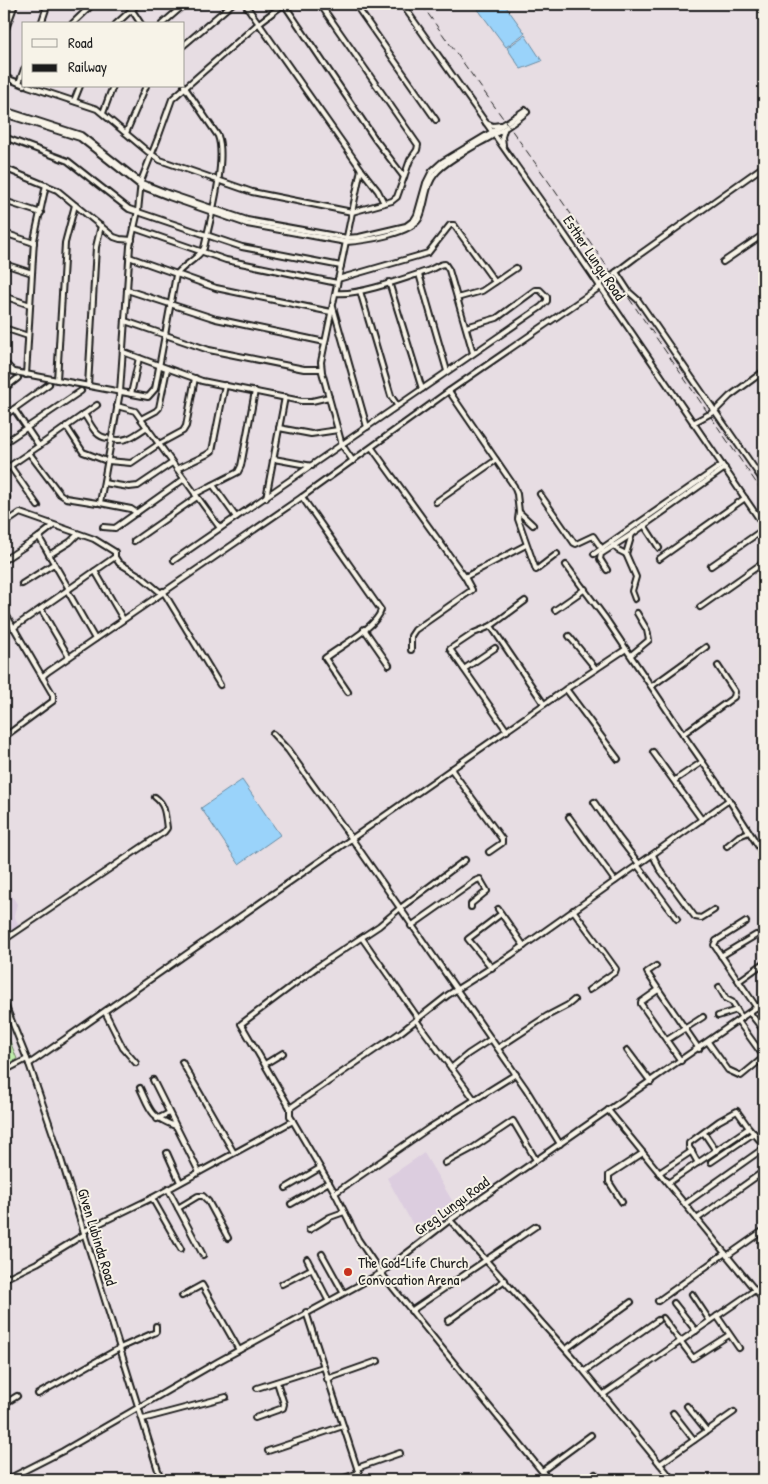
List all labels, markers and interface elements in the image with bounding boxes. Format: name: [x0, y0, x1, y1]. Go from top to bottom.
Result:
legend: [22, 22, 185, 88]
text: Road: [68, 32, 93, 53]
text: Railway: [68, 56, 107, 77]
street label: Esther Lungu Road: [558, 211, 631, 304]
street label: Greg Lungu Road: [410, 1171, 494, 1240]
street label: Given Lubinda Road: [73, 1186, 122, 1288]
place label: The God-Life Church Convocation Arena: [358, 1252, 468, 1290]
marker: The God-Life Church Convocation Arena: [342, 1266, 354, 1278]

